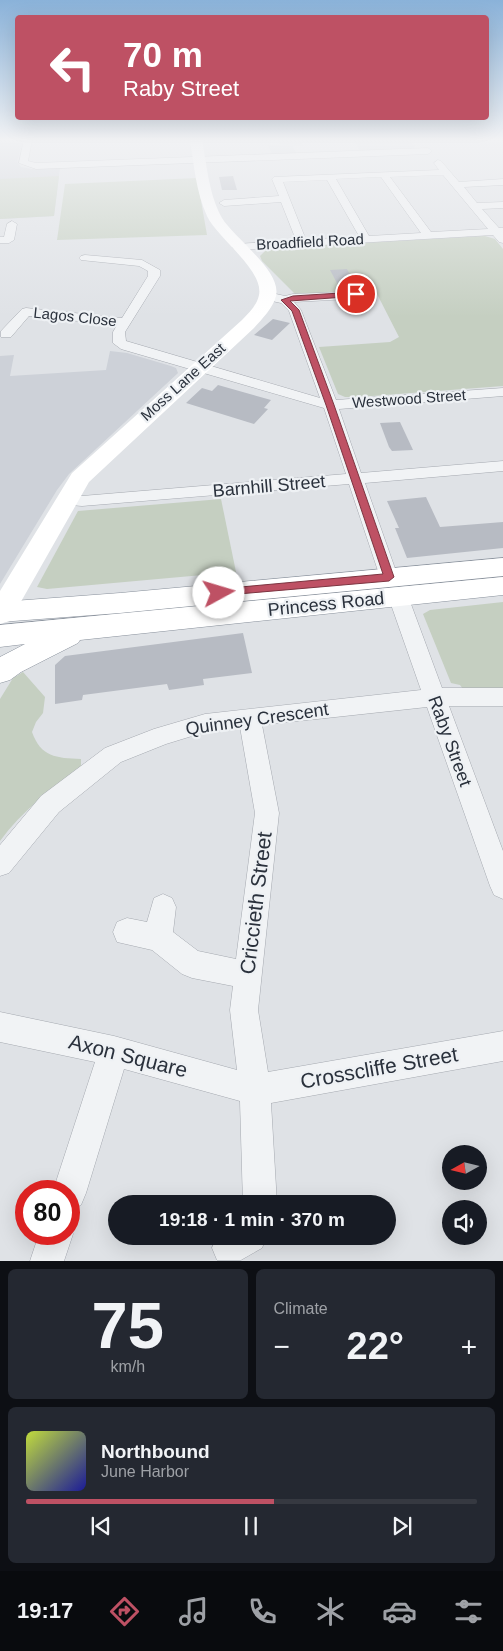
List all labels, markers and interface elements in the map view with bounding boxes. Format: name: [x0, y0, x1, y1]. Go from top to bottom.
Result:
icon: left: [40, 35, 105, 100]
text: 70 m: [123, 35, 203, 74]
text: Raby Street: [123, 76, 239, 101]
street label: Broadfield Road: [256, 230, 364, 253]
pin: [335, 273, 377, 315]
icon: arrive: [342, 280, 370, 308]
street label: Lagos Close: [33, 304, 117, 329]
street label: Moss Lane East: [137, 339, 229, 424]
street label: Westwood Street: [352, 386, 467, 411]
street label: Barnhill Street: [212, 471, 326, 501]
position arrow: [192, 566, 244, 618]
street label: Princess Road: [267, 588, 385, 620]
street label: Raby Street: [424, 693, 476, 789]
street label: Quinney Crescent: [184, 699, 330, 739]
street label: Criccieth Street: [235, 830, 276, 976]
street label: Axon Square: [66, 1030, 190, 1081]
street label: Crosscliffe Street: [298, 1042, 460, 1093]
north arrow: [442, 1145, 488, 1190]
map controls: [442, 1145, 487, 1245]
speed limit sign: 80: [15, 1180, 80, 1245]
button: sound: [442, 1200, 487, 1245]
text: 19:18 · 1 min · 370 m: [159, 1209, 345, 1230]
text: 75: [92, 1289, 164, 1362]
text: Climate: [274, 1300, 328, 1317]
text: 22°: [347, 1325, 404, 1367]
text: −: [274, 1331, 290, 1362]
text: +: [461, 1331, 477, 1362]
text: km/h: [110, 1358, 145, 1375]
text: Northbound: [101, 1441, 210, 1462]
text: June Harbor: [101, 1463, 189, 1480]
icon: previous: [87, 1512, 115, 1540]
icon: pause: [237, 1512, 265, 1540]
icon: next: [388, 1512, 416, 1540]
icon: directions: [107, 1594, 142, 1629]
icon: music: [176, 1594, 211, 1629]
icon: phone: [245, 1594, 280, 1629]
icon: climate: [313, 1594, 348, 1629]
icon: car: [382, 1594, 417, 1629]
icon: filters: [451, 1594, 486, 1629]
text: 19:17: [17, 1598, 73, 1623]

